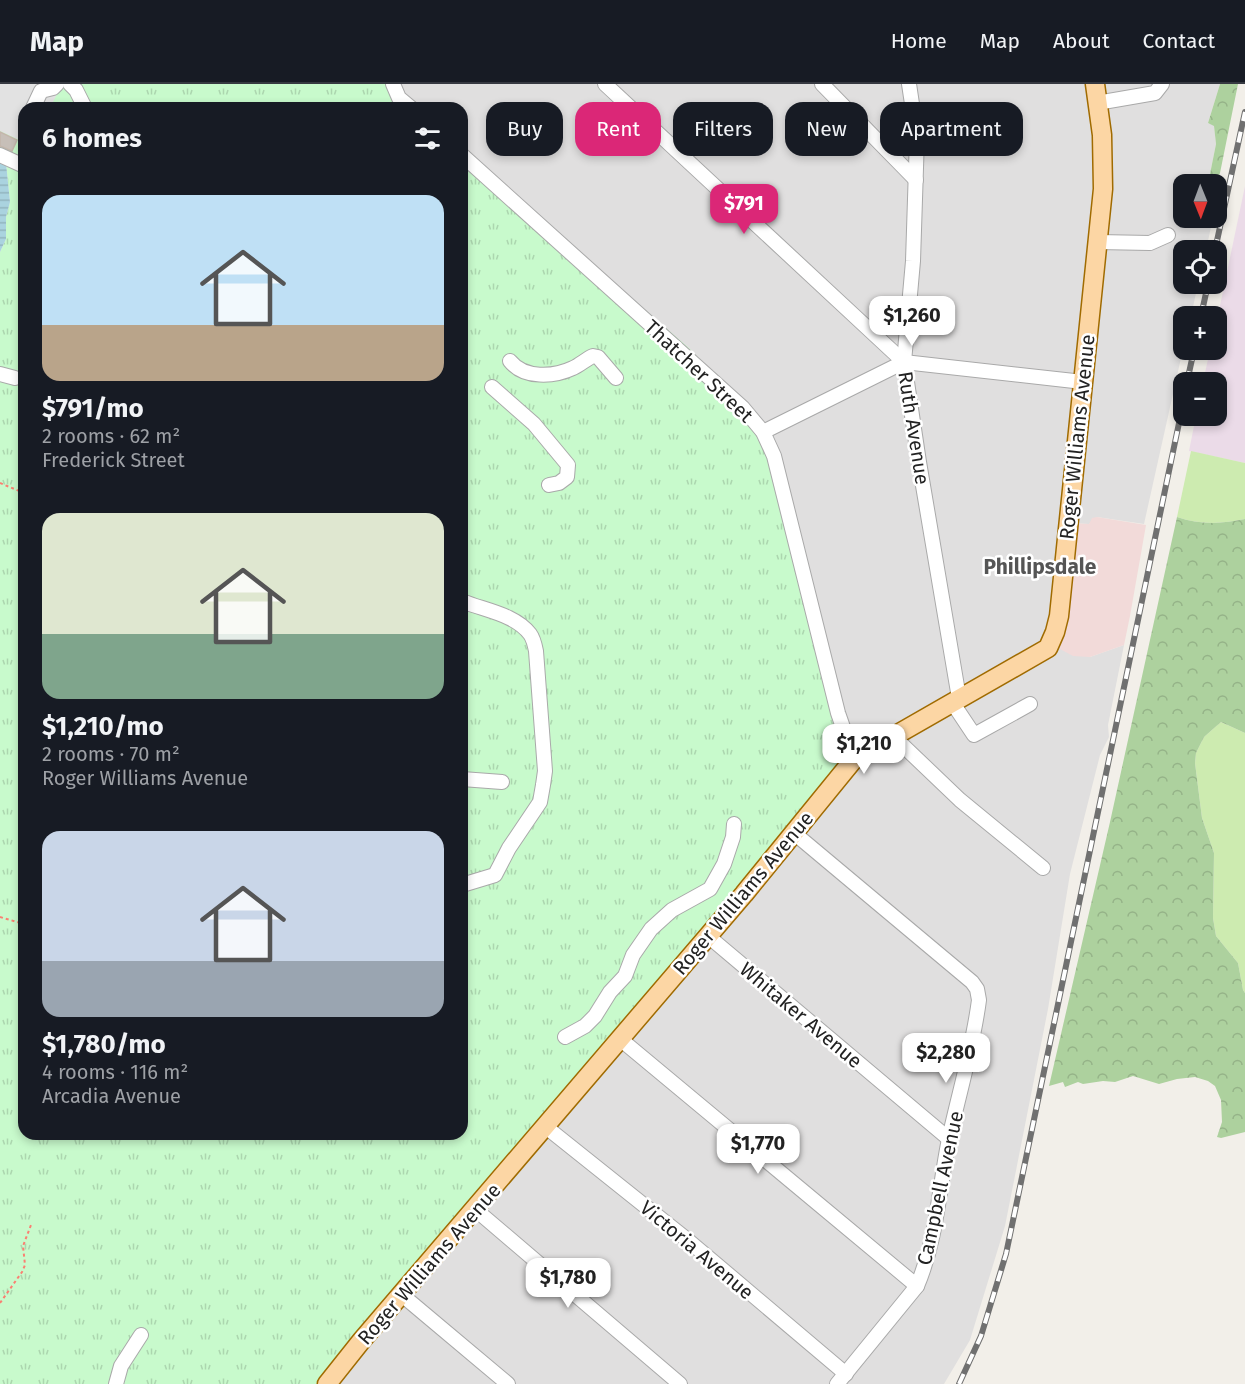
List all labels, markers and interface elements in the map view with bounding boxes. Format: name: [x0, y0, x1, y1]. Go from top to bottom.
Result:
text: Map: [30, 25, 84, 58]
text: Home: [891, 28, 947, 54]
text: Map: [980, 28, 1020, 54]
text: About: [1053, 28, 1110, 54]
text: Contact: [1143, 28, 1215, 54]
chip: Buy: [486, 102, 563, 156]
chip: Rent: [575, 102, 661, 156]
chip: Filters: [673, 102, 773, 156]
chip: New: [785, 102, 868, 156]
chip: Apartment: [880, 102, 1023, 156]
icon: filters: [411, 122, 444, 155]
text: 6 homes: [42, 123, 142, 154]
north arrow: [1173, 174, 1227, 228]
map controls: [1173, 174, 1227, 426]
pin: $791: [708, 184, 780, 235]
text: $791: [724, 191, 764, 215]
icon: home: [189, 234, 297, 342]
button: locate: [1173, 240, 1227, 294]
pin: $1,260: [863, 296, 961, 347]
text: $1,260: [883, 303, 941, 327]
button: +: [1173, 306, 1227, 360]
street label: Thatcher Street: [640, 315, 759, 428]
street label: Roger Williams Avenue: [1054, 333, 1100, 541]
street label: Ruth Avenue: [893, 370, 935, 486]
button: −: [1173, 372, 1227, 426]
text: $791/mo: [42, 393, 144, 424]
text: 2 rooms · 62 m²: [42, 424, 180, 448]
text: Frederick Street: [42, 448, 185, 472]
icon: home: [189, 552, 297, 660]
district label: Phillipsdale: [984, 554, 1097, 580]
text: $1,210/mo: [42, 711, 164, 742]
pin: $1,210: [815, 724, 913, 775]
text: $1,210: [836, 731, 892, 755]
text: 2 rooms · 70 m²: [42, 742, 180, 766]
text: Roger Williams Avenue: [42, 766, 248, 790]
street label: Roger Williams Avenue: [668, 806, 818, 980]
icon: home: [189, 870, 297, 978]
street label: Whitaker Avenue: [735, 957, 867, 1073]
text: $1,780/mo: [42, 1029, 166, 1060]
pin: $2,280: [897, 1033, 995, 1084]
text: $2,280: [916, 1040, 976, 1064]
text: 4 rooms · 116 m²: [42, 1060, 188, 1084]
text: Arcadia Avenue: [42, 1084, 181, 1108]
street label: Campbell Avenue: [912, 1109, 968, 1267]
pin: $1,770: [709, 1124, 807, 1175]
text: $1,770: [731, 1131, 785, 1155]
street label: Roger Williams Avenue: [352, 1178, 506, 1350]
street label: Victoria Avenue: [635, 1196, 759, 1304]
pin: $1,780: [519, 1258, 617, 1309]
text: $1,780: [540, 1265, 596, 1289]

